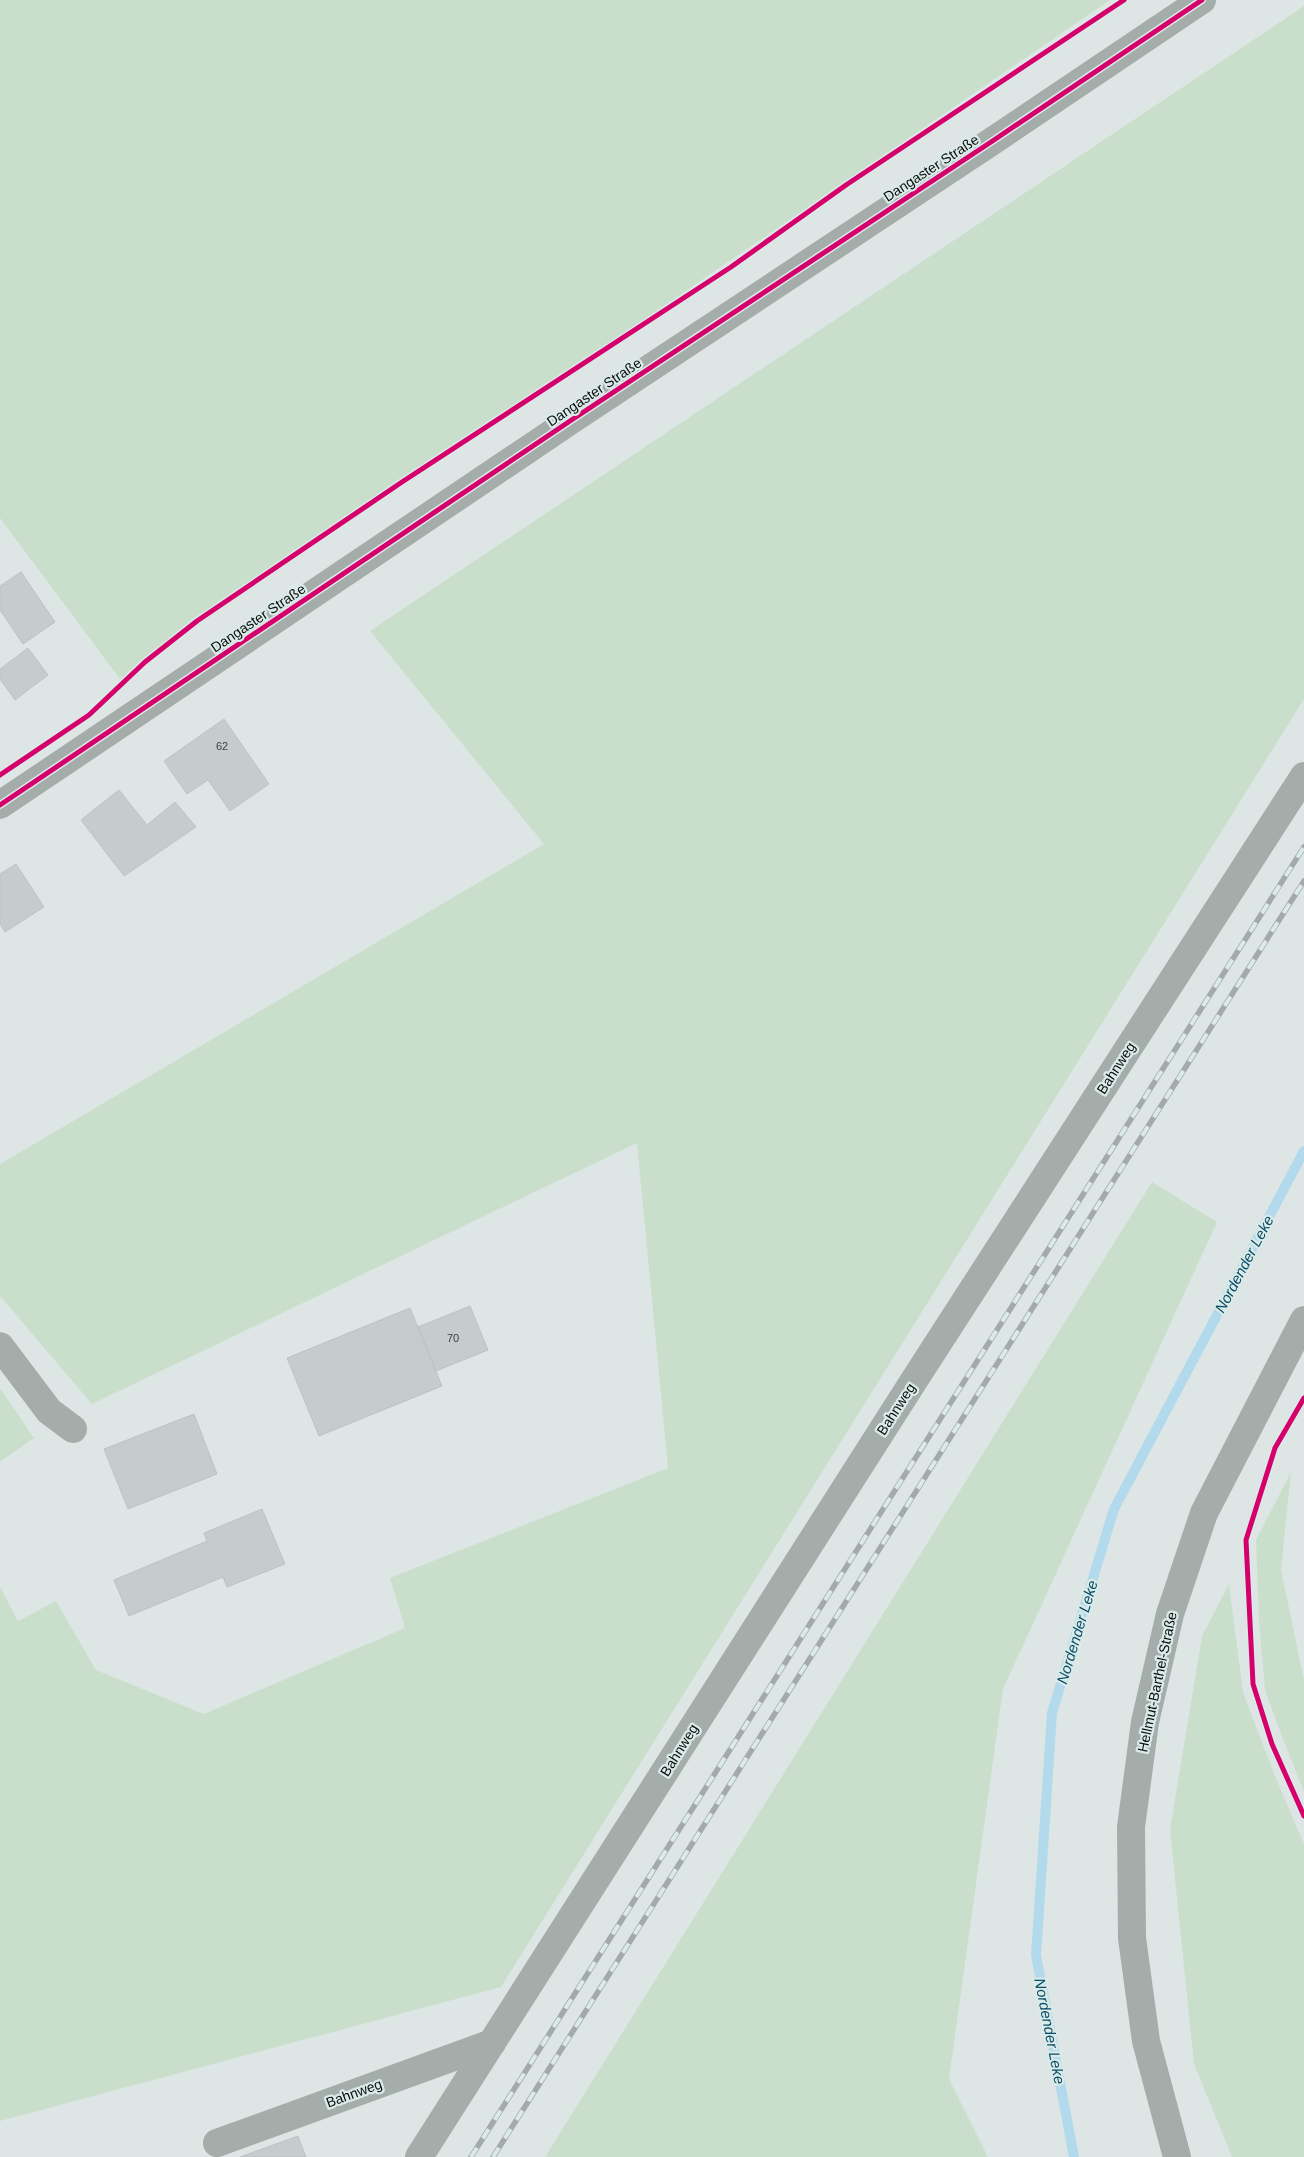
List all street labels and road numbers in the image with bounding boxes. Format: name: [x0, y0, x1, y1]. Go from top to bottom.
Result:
street label: Dangaster Straße: [880, 131, 982, 205]
street label: Dangaster Straße: [544, 354, 644, 430]
street label: Dangaster Straße: [208, 580, 308, 656]
street label: Bahnweg: [1093, 1039, 1139, 1097]
street label: Bahnweg: [873, 1380, 919, 1438]
street label: Hellmut-Barthel-Straße: [1134, 1610, 1180, 1754]
street label: Bahnweg: [657, 1721, 701, 1779]
street label: Bahnweg: [324, 2075, 384, 2111]

